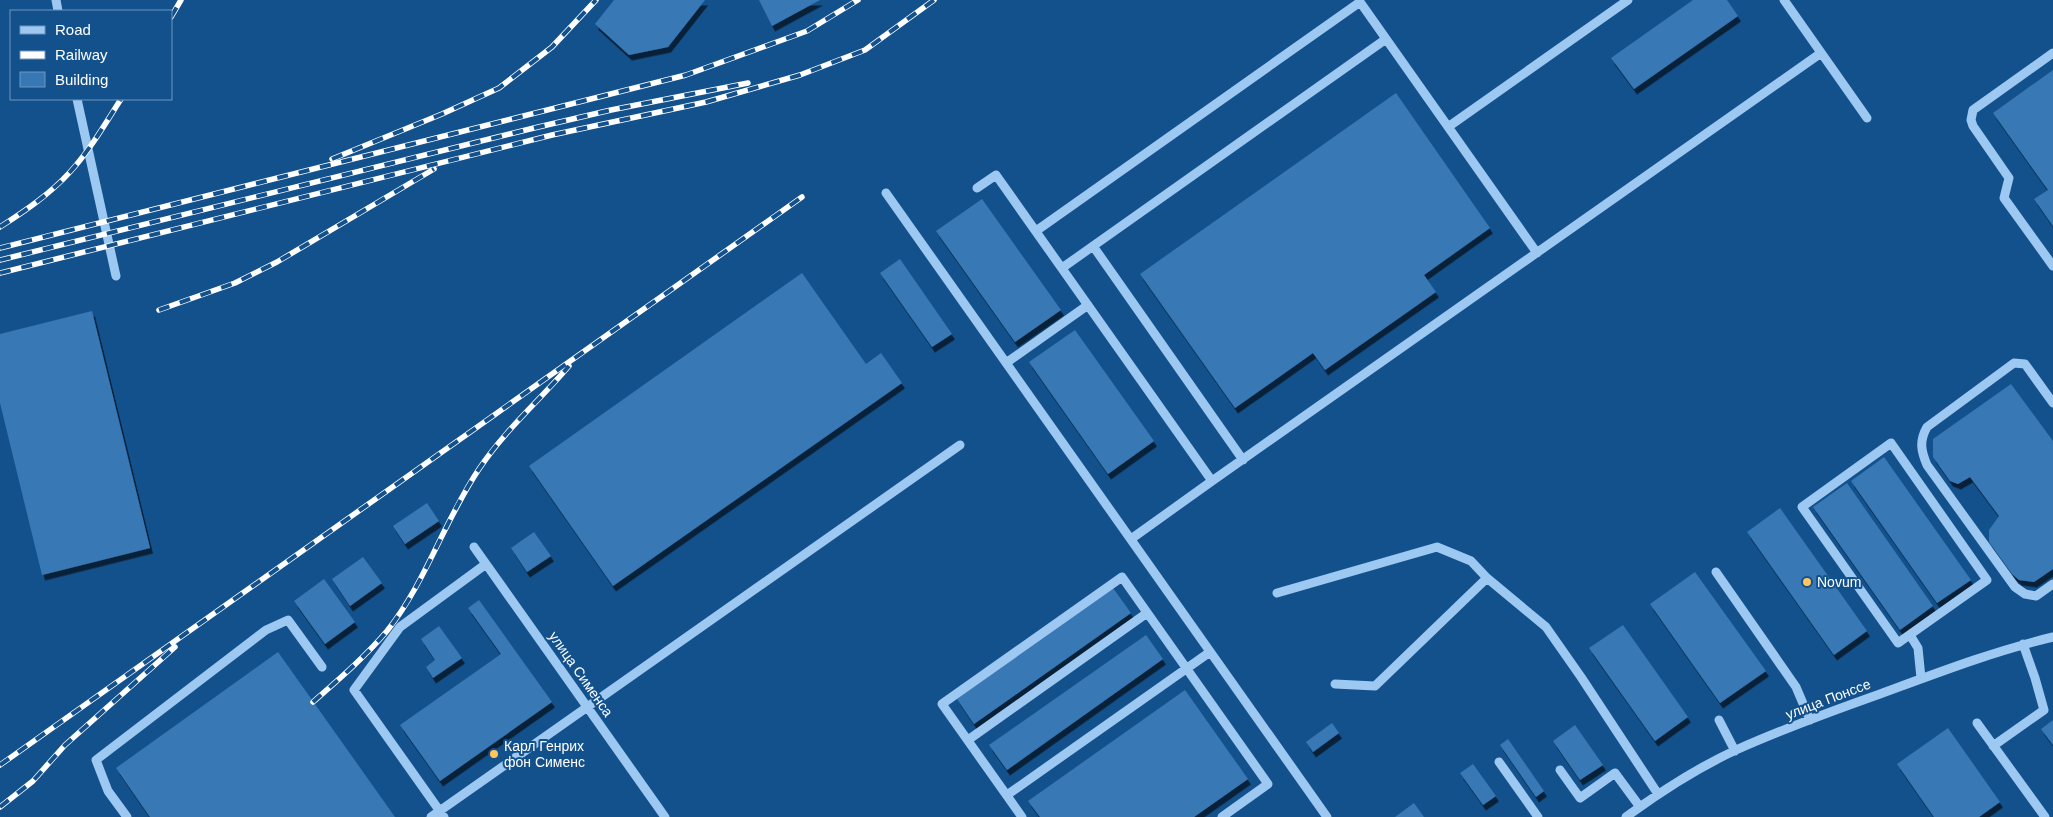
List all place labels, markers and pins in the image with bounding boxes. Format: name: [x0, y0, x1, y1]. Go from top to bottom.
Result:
place label: Novum: [1817, 574, 1861, 590]
marker: Novum: [1801, 576, 1813, 588]
place label: Карл Генрих фон Сименс: [504, 738, 585, 770]
marker: Карл Генрих фон Сименс: [488, 748, 500, 760]

